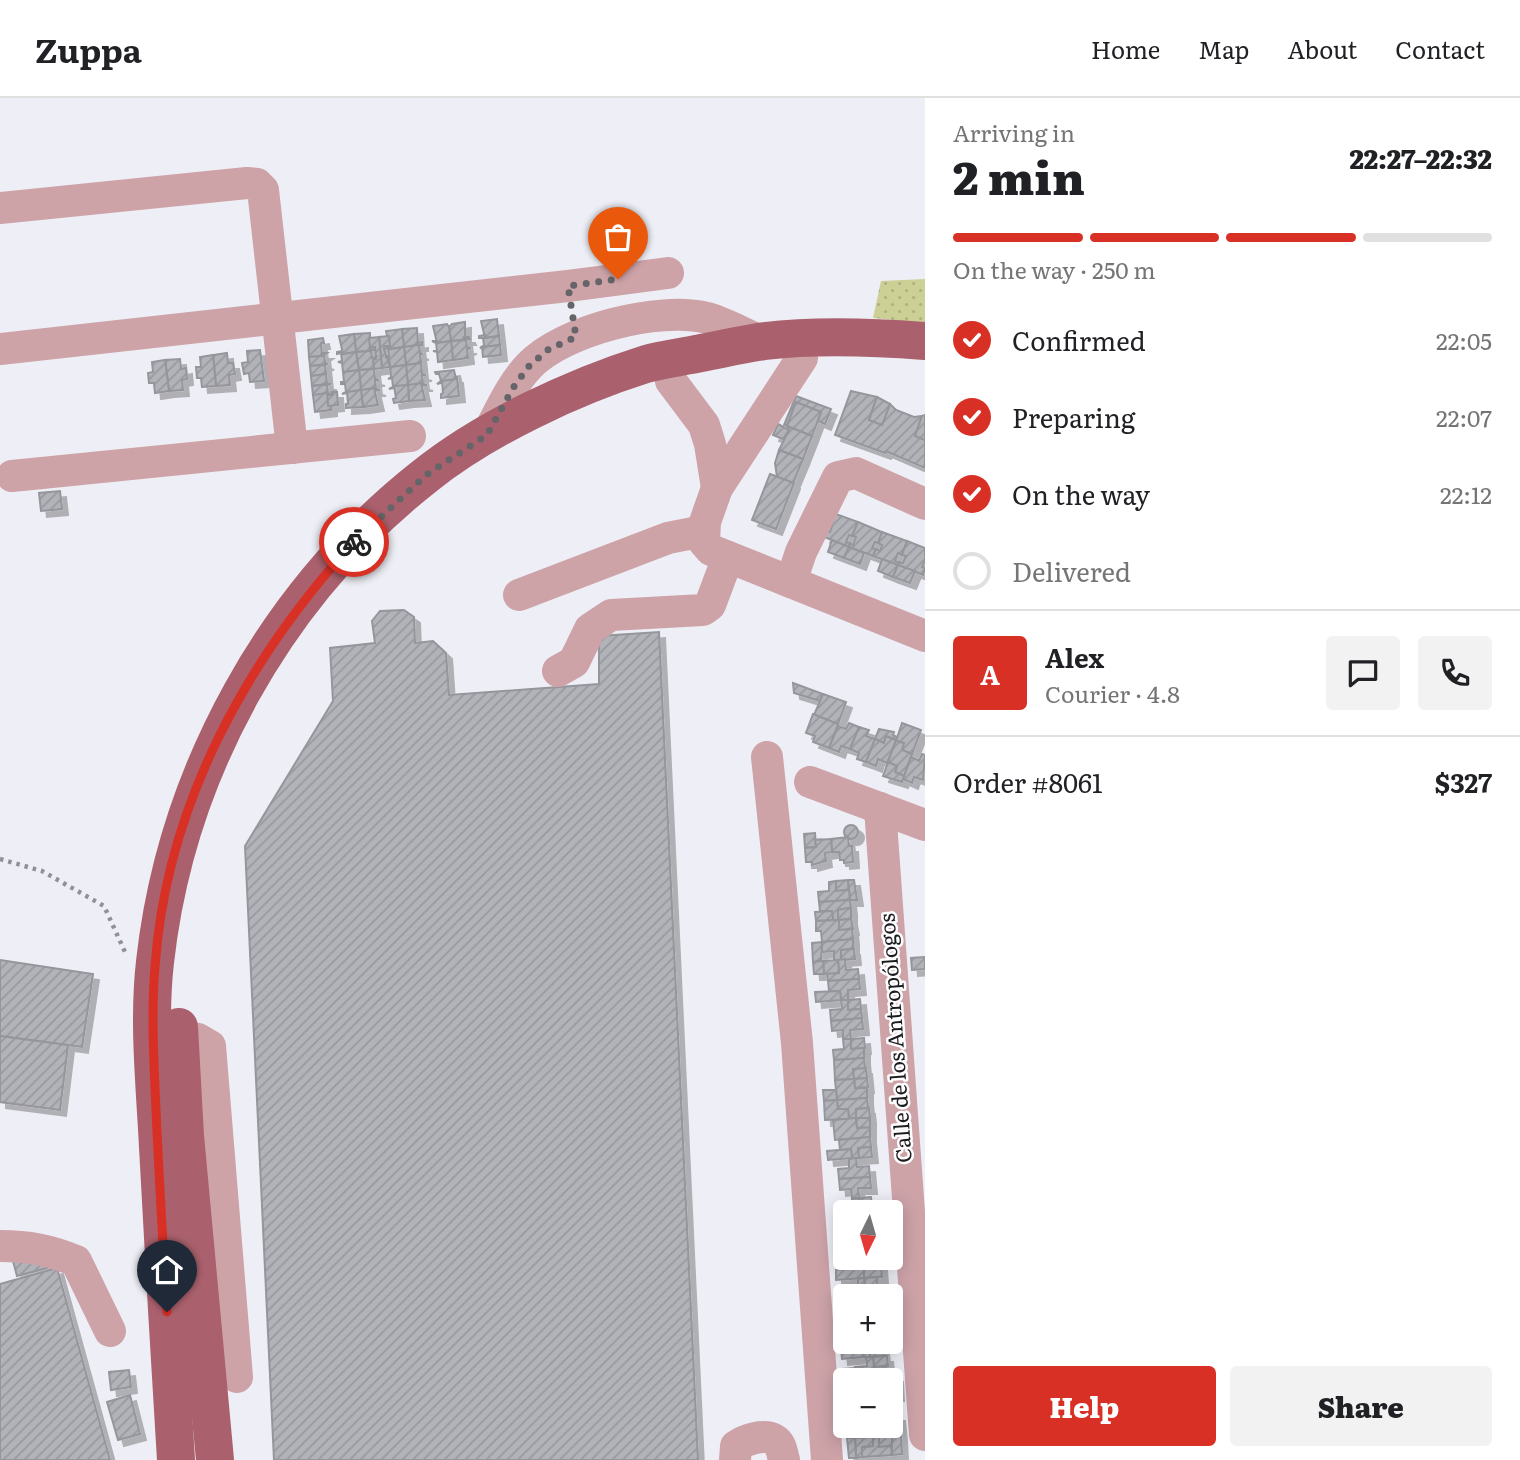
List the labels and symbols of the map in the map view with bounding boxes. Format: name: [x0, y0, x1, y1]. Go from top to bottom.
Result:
pin: [588, 207, 648, 279]
courier: [319, 507, 389, 577]
street label: Calle de los Antropólogos: [869, 912, 918, 1164]
north arrow: [833, 1200, 903, 1270]
pin: [137, 1240, 197, 1312]

